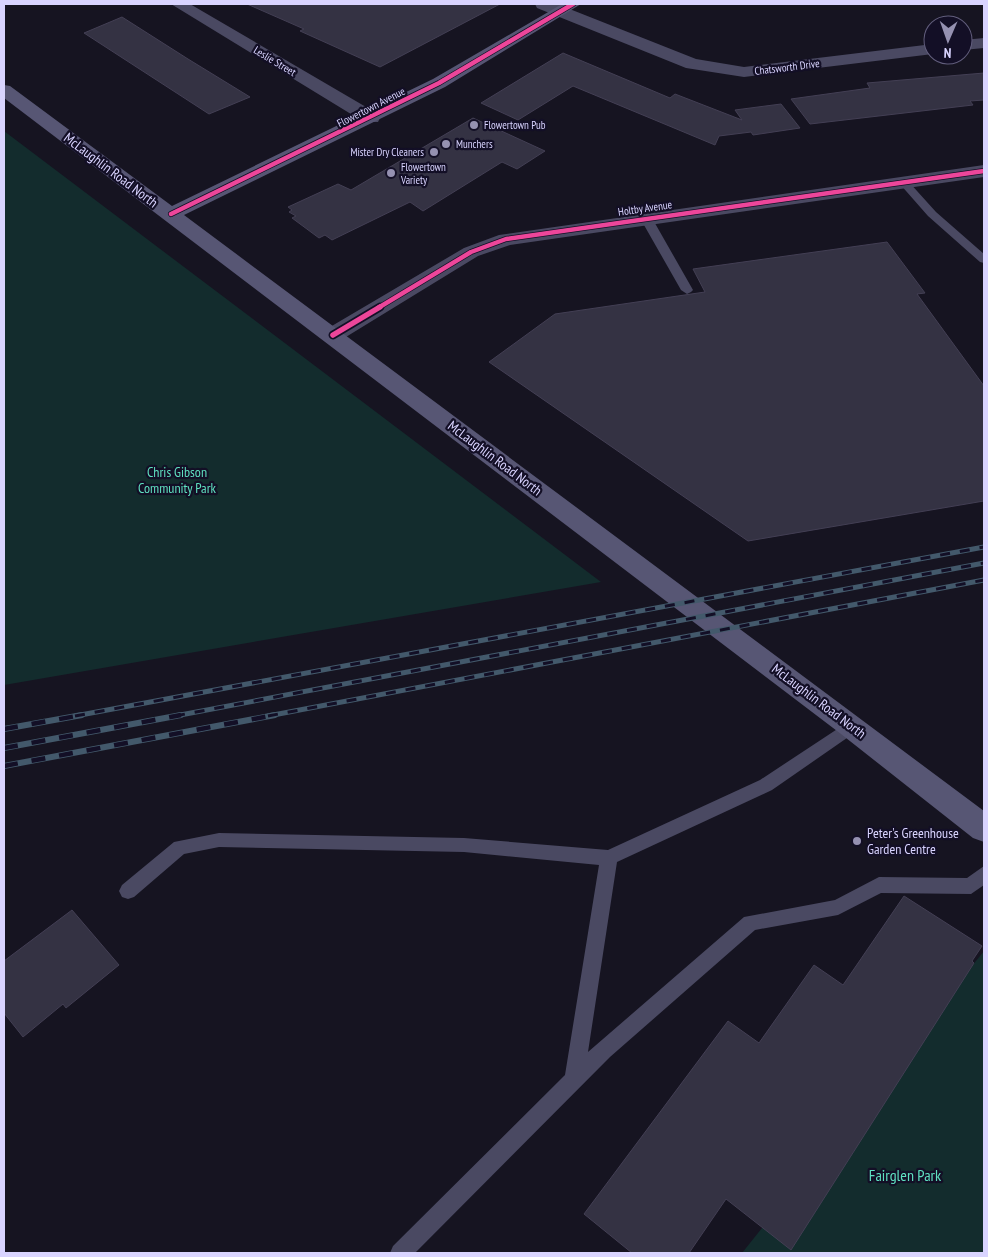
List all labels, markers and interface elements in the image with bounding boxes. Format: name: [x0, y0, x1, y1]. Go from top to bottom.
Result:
north arrow: [923, 15, 973, 65]
street label: Leslie Street: [251, 43, 299, 79]
text: N: [943, 44, 952, 62]
street label: Chatsworth Drive: [754, 56, 821, 78]
street label: Flowertown Avenue: [335, 84, 408, 130]
place label: Flowertown Pub: [484, 118, 546, 132]
marker: Flowertown Pub: [468, 119, 480, 131]
street label: McLaughlin Road North: [60, 129, 162, 211]
place label: Munchers: [456, 137, 493, 151]
marker: Munchers: [440, 138, 452, 150]
place label: Mister Dry Cleaners: [350, 145, 424, 159]
marker: Mister Dry Cleaners: [428, 146, 440, 158]
place label: Flowertown Variety: [400, 160, 446, 187]
marker: Flowertown Variety: [385, 167, 397, 179]
street label: Holtby Avenue: [617, 197, 673, 219]
street label: McLaughlin Road North: [444, 417, 546, 499]
park label: Chris Gibson Community Park: [138, 463, 217, 497]
street label: McLaughlin Road North: [768, 660, 870, 742]
place label: Peter's Greenhouse Garden Centre: [867, 824, 959, 858]
marker: Peter's Greenhouse Garden Centre: [851, 835, 863, 847]
park label: Fairglen Park: [869, 1165, 942, 1185]

